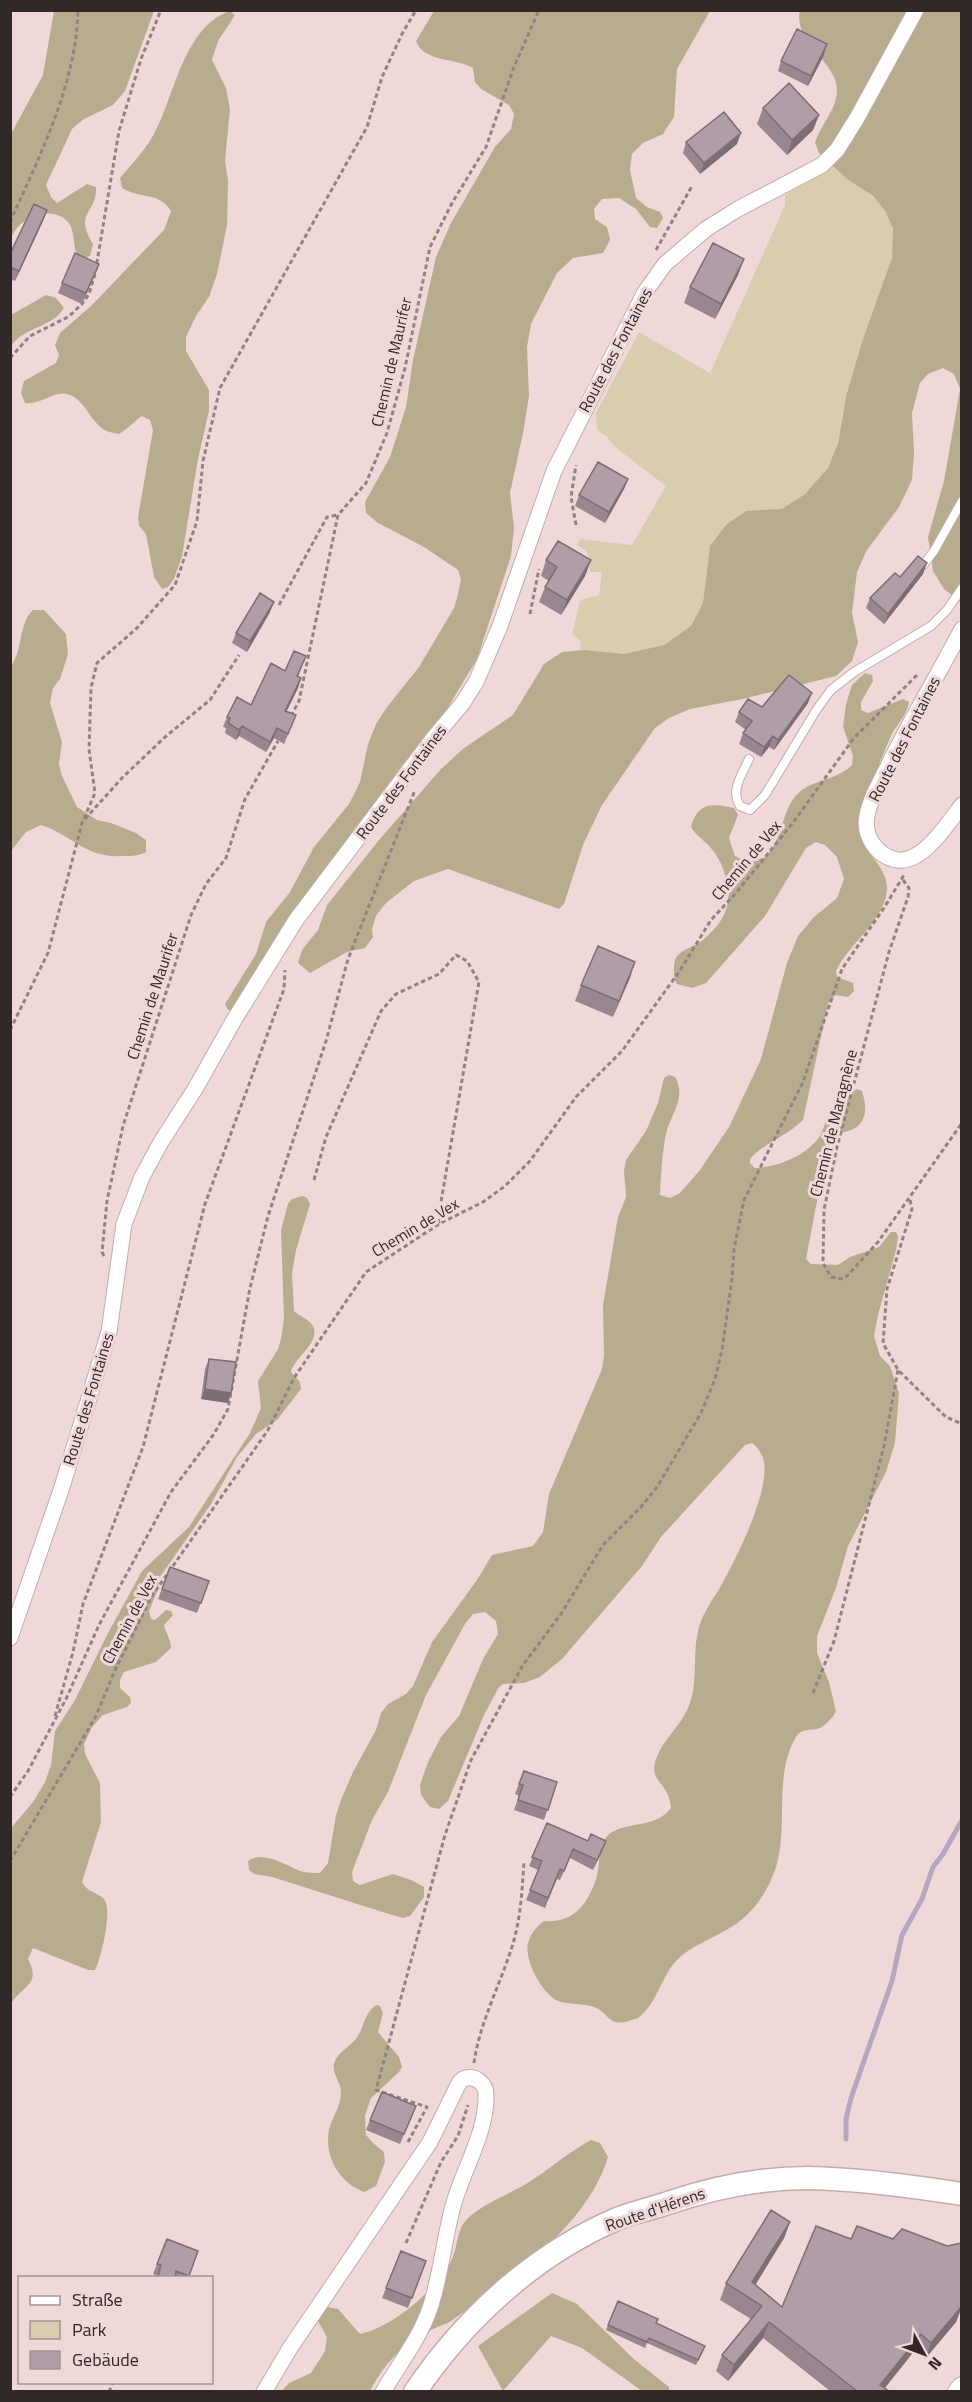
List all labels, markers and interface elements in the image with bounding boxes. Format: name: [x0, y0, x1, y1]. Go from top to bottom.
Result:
street label: Route des Fontaines: [572, 284, 658, 416]
street label: Chemin de Maurifer: [364, 294, 418, 429]
street label: Route des Fontaines: [862, 672, 946, 806]
street label: Route des Fontaines: [350, 720, 452, 844]
street label: Chemin de Vex: [705, 815, 787, 905]
street label: Chemin de Maurifer: [120, 929, 184, 1063]
street label: Chemin de Maragnène: [803, 1047, 863, 1199]
street label: Chemin de Vex: [367, 1191, 463, 1263]
street label: Route des Fontaines: [56, 1330, 120, 1468]
street label: Chemin de Vex: [95, 1570, 163, 1668]
street label: Route d'Hérens: [602, 2181, 708, 2237]
legend: [18, 2276, 213, 2384]
text: Straße: [72, 2286, 123, 2313]
text: Park: [72, 2316, 107, 2343]
north arrow: [894, 2324, 954, 2384]
text: Gebäude: [72, 2346, 139, 2373]
text: N: [923, 2352, 948, 2376]

